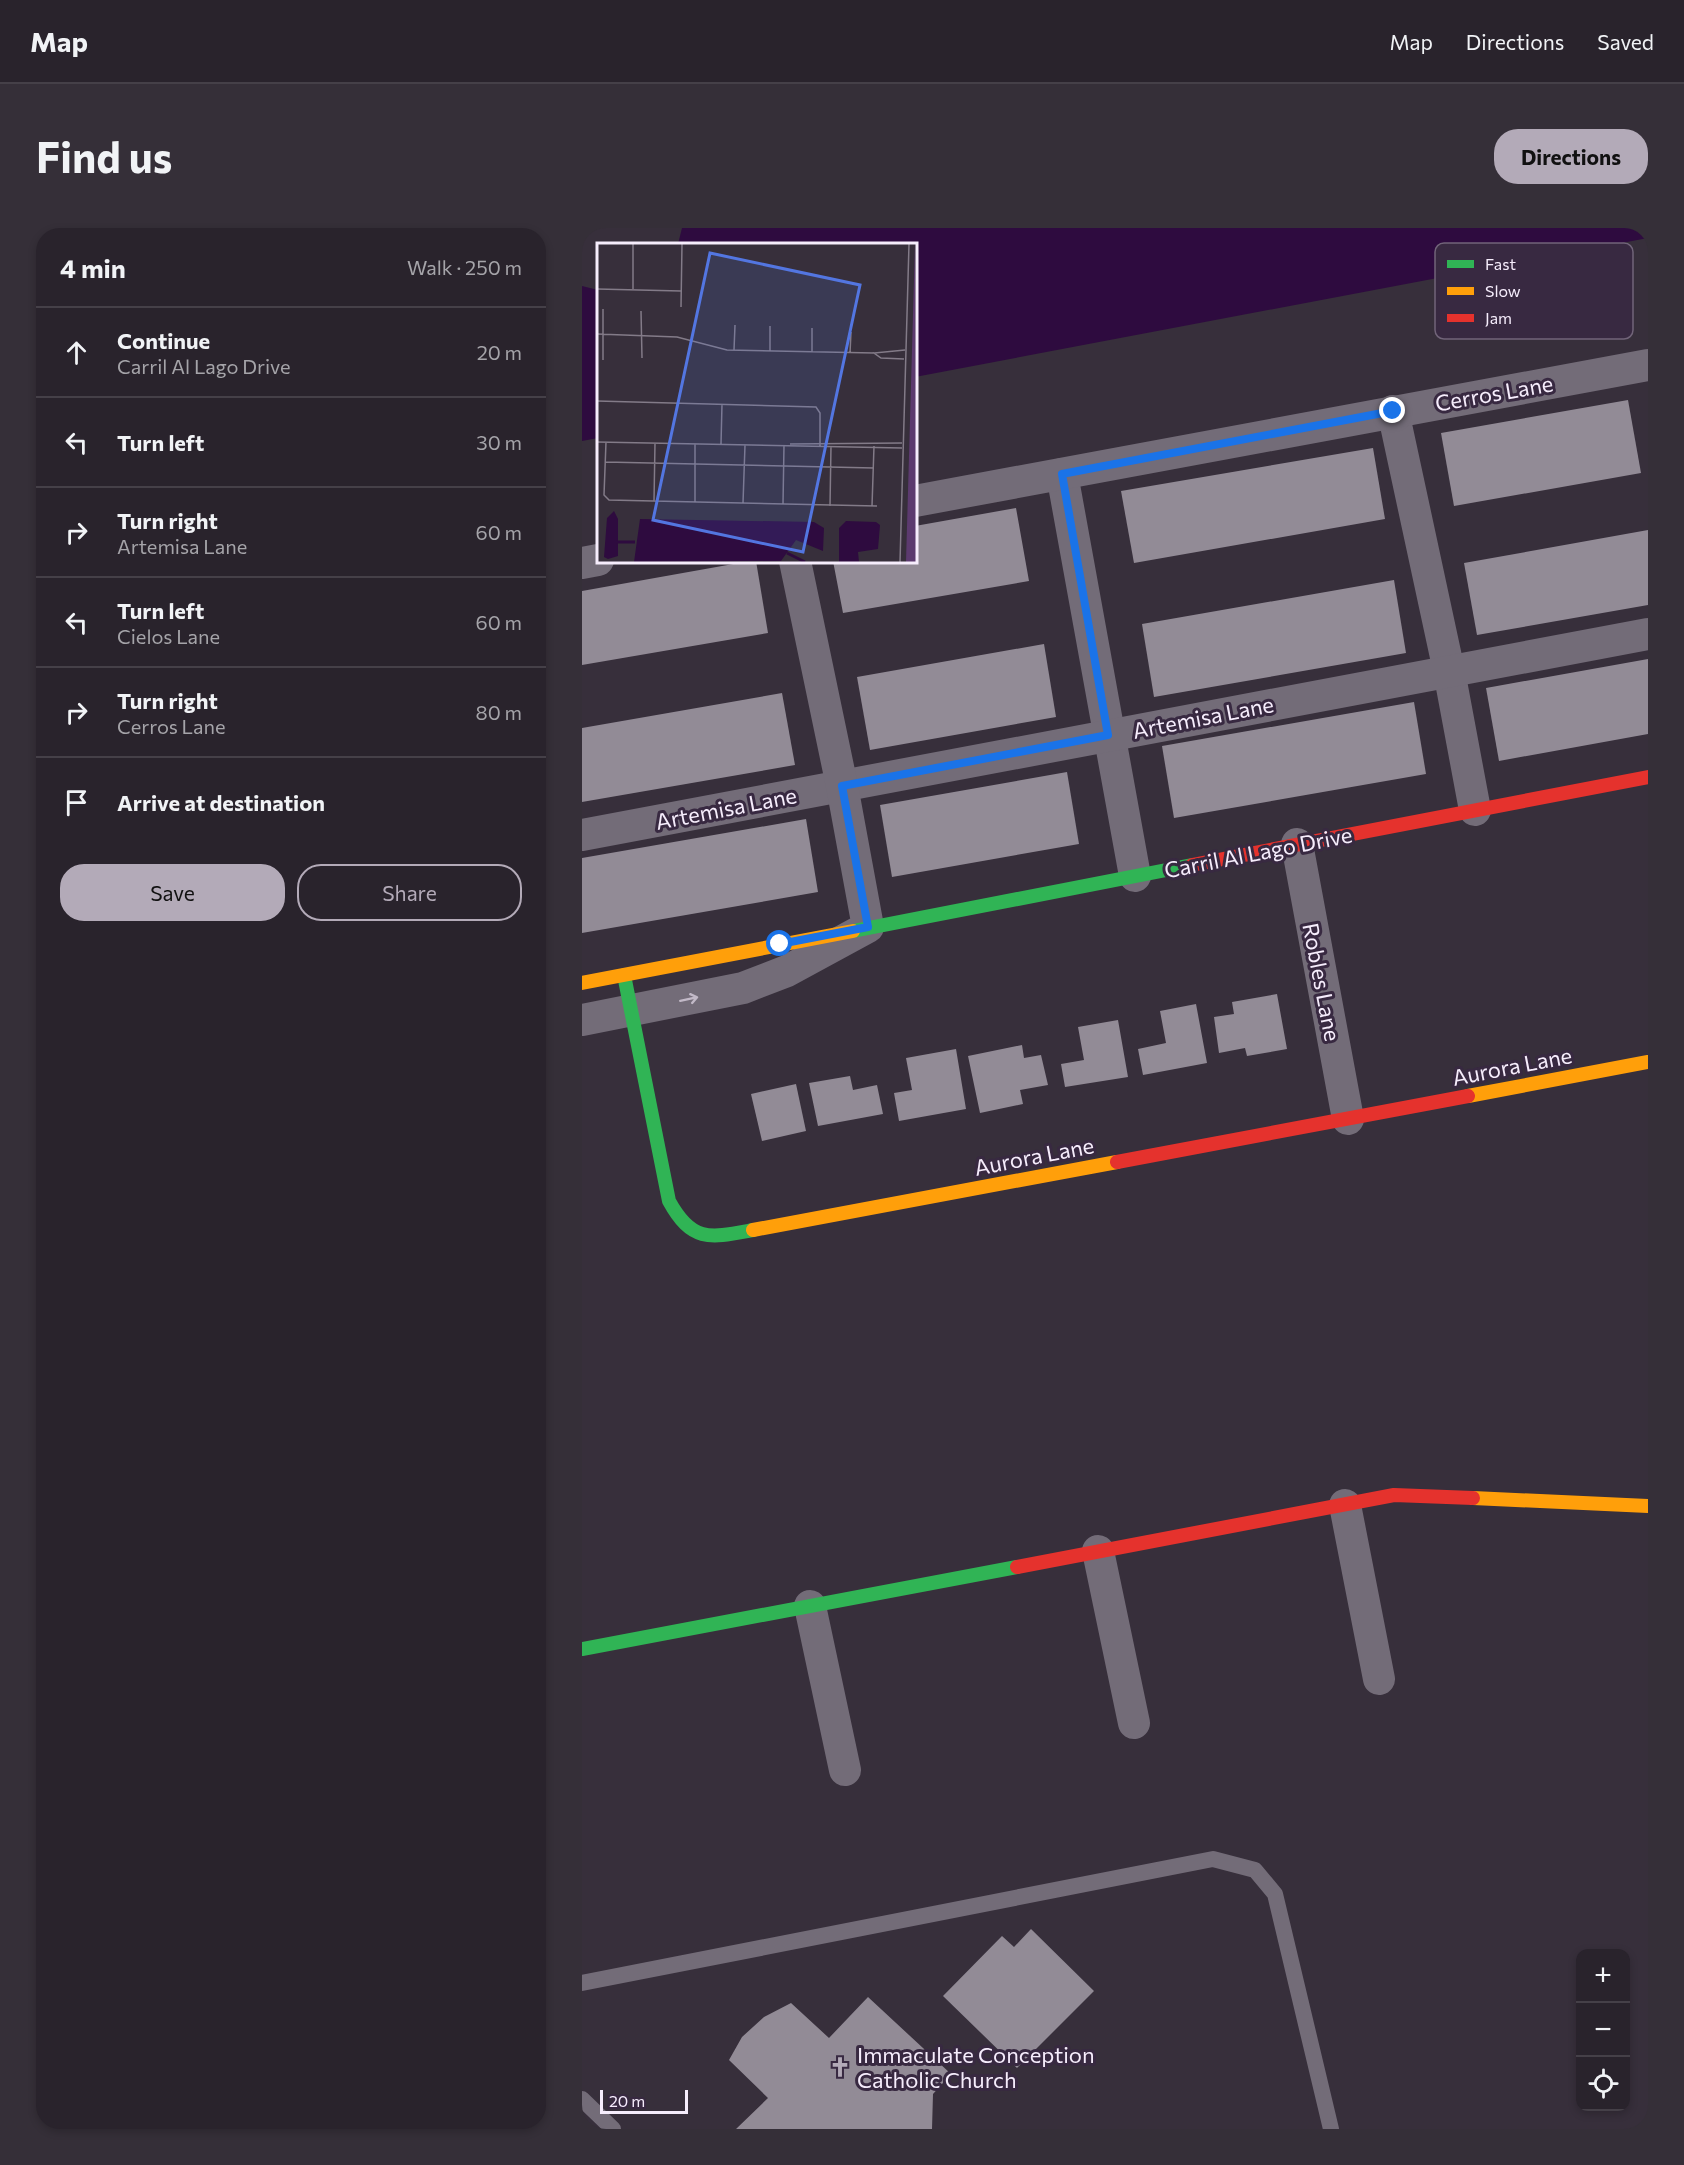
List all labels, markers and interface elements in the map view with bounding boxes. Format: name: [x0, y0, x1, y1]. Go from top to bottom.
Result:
text: Map: [30, 24, 88, 58]
text: Map: [1390, 29, 1433, 54]
text: Directions: [1466, 29, 1564, 54]
text: Saved: [1597, 29, 1654, 54]
button: Directions: [1494, 129, 1648, 184]
text: Find us: [36, 130, 172, 182]
inset map: [597, 243, 916, 562]
legend: [1435, 243, 1633, 339]
text: 4 min: [60, 252, 126, 283]
text: Fast: [1485, 254, 1516, 273]
text: Walk · 250 m: [407, 255, 522, 279]
text: Slow: [1485, 281, 1521, 300]
text: Jam: [1485, 308, 1512, 327]
text: Continue: [117, 327, 210, 354]
icon: ahead: [60, 336, 93, 369]
text: 20 m: [477, 340, 522, 364]
text: Carril Al Lago Drive: [117, 354, 291, 378]
street label: Cerros Lane: [1433, 369, 1555, 417]
route end: [1379, 397, 1405, 423]
icon: left: [60, 426, 93, 459]
text: Turn left: [117, 429, 204, 456]
text: 30 m: [476, 430, 522, 454]
text: Turn right: [117, 507, 218, 534]
icon: right: [60, 516, 93, 549]
text: 60 m: [476, 520, 522, 544]
text: Artemisa Lane: [117, 534, 247, 558]
text: Turn left: [117, 597, 204, 624]
icon: left: [60, 606, 93, 639]
text: 60 m: [476, 610, 522, 634]
text: Cielos Lane: [117, 624, 220, 648]
text: Turn right: [117, 687, 218, 714]
street label: Artemisa Lane: [1130, 690, 1276, 744]
icon: right: [60, 696, 93, 729]
text: 80 m: [476, 700, 522, 724]
text: Cerros Lane: [117, 714, 226, 738]
street label: Artemisa Lane: [653, 781, 799, 835]
icon: arrive: [60, 786, 93, 819]
text: Arrive at destination: [117, 789, 325, 816]
street label: Carril Al Lago Drive: [1162, 821, 1354, 883]
button: Save: [60, 864, 285, 921]
button: Share: [297, 864, 522, 921]
street label: Robles Lane: [1297, 921, 1347, 1043]
route start: [766, 930, 792, 956]
one-way arrow: [679, 993, 698, 1005]
street label: Aurora Lane: [1450, 1041, 1574, 1091]
street label: Aurora Lane: [972, 1131, 1096, 1181]
map controls: [1576, 1949, 1630, 2111]
button: +: [1576, 1949, 1630, 2003]
button: −: [1576, 2003, 1630, 2057]
place label: Immaculate Conception Catholic Church: [857, 2041, 1095, 2093]
church icon: Immaculate Conception Catholic Church: [828, 2055, 852, 2079]
button: locate: [1576, 2057, 1630, 2111]
scale bar: [600, 2087, 688, 2114]
text: 20 m: [609, 2091, 645, 2110]

